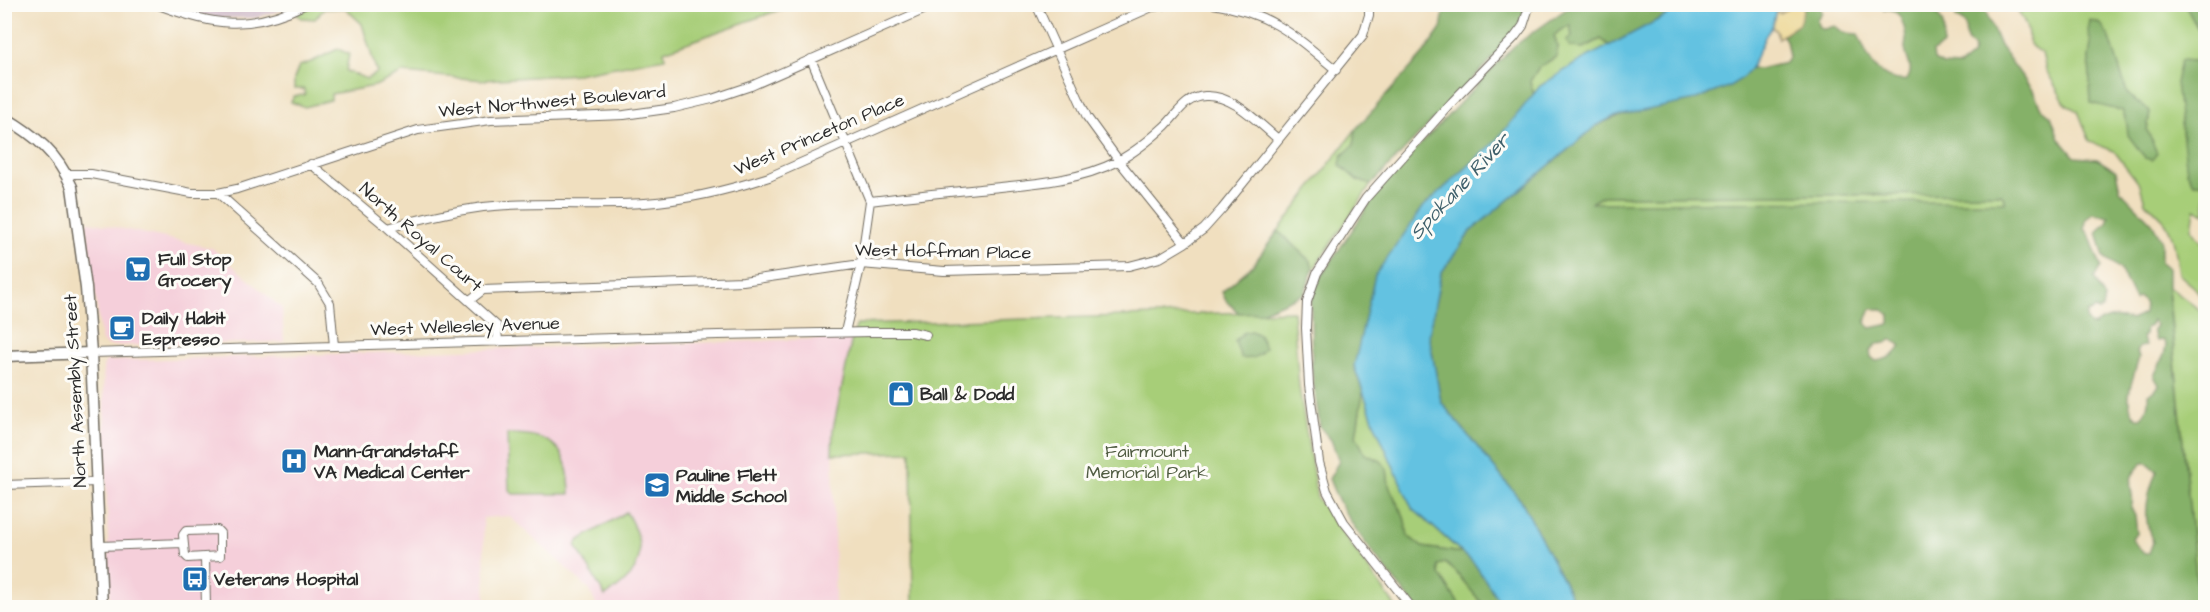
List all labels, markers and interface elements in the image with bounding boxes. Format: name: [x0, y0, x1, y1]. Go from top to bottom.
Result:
street label: West Northwest Boulevard: [437, 79, 667, 124]
street label: West Princeton Place: [730, 87, 908, 182]
water label: Spokane River: [1403, 126, 1518, 246]
street label: North Royal Court: [353, 177, 488, 299]
street label: West Hoffman Place: [855, 237, 1032, 266]
place label: Full Stop Grocery: [158, 247, 232, 294]
supermarket icon: Full Stop Grocery: [123, 254, 153, 284]
street label: North Assembly Street: [58, 293, 94, 488]
place label: Daily Habit Espresso: [142, 306, 226, 352]
street label: West Wellesley Avenue: [370, 311, 560, 343]
cafe icon: Daily Habit Espresso: [107, 313, 137, 343]
shop icon: Ball & Dodd: [886, 379, 916, 409]
place label: Ball & Dodd: [920, 382, 1015, 407]
place label: Mann-Grandstaff VA Medical Center: [313, 439, 470, 485]
park label: Fairmount Memorial Park: [1086, 439, 1208, 485]
hospital icon: Mann-Grandstaff VA Medical Center: [279, 446, 309, 476]
place label: Pauline Flett Middle School: [676, 463, 787, 509]
school or university icon: Pauline Flett Middle School: [642, 470, 672, 500]
bus stop icon: Veterans Hospital: [180, 564, 210, 594]
place label: Veterans Hospital: [213, 567, 359, 592]

